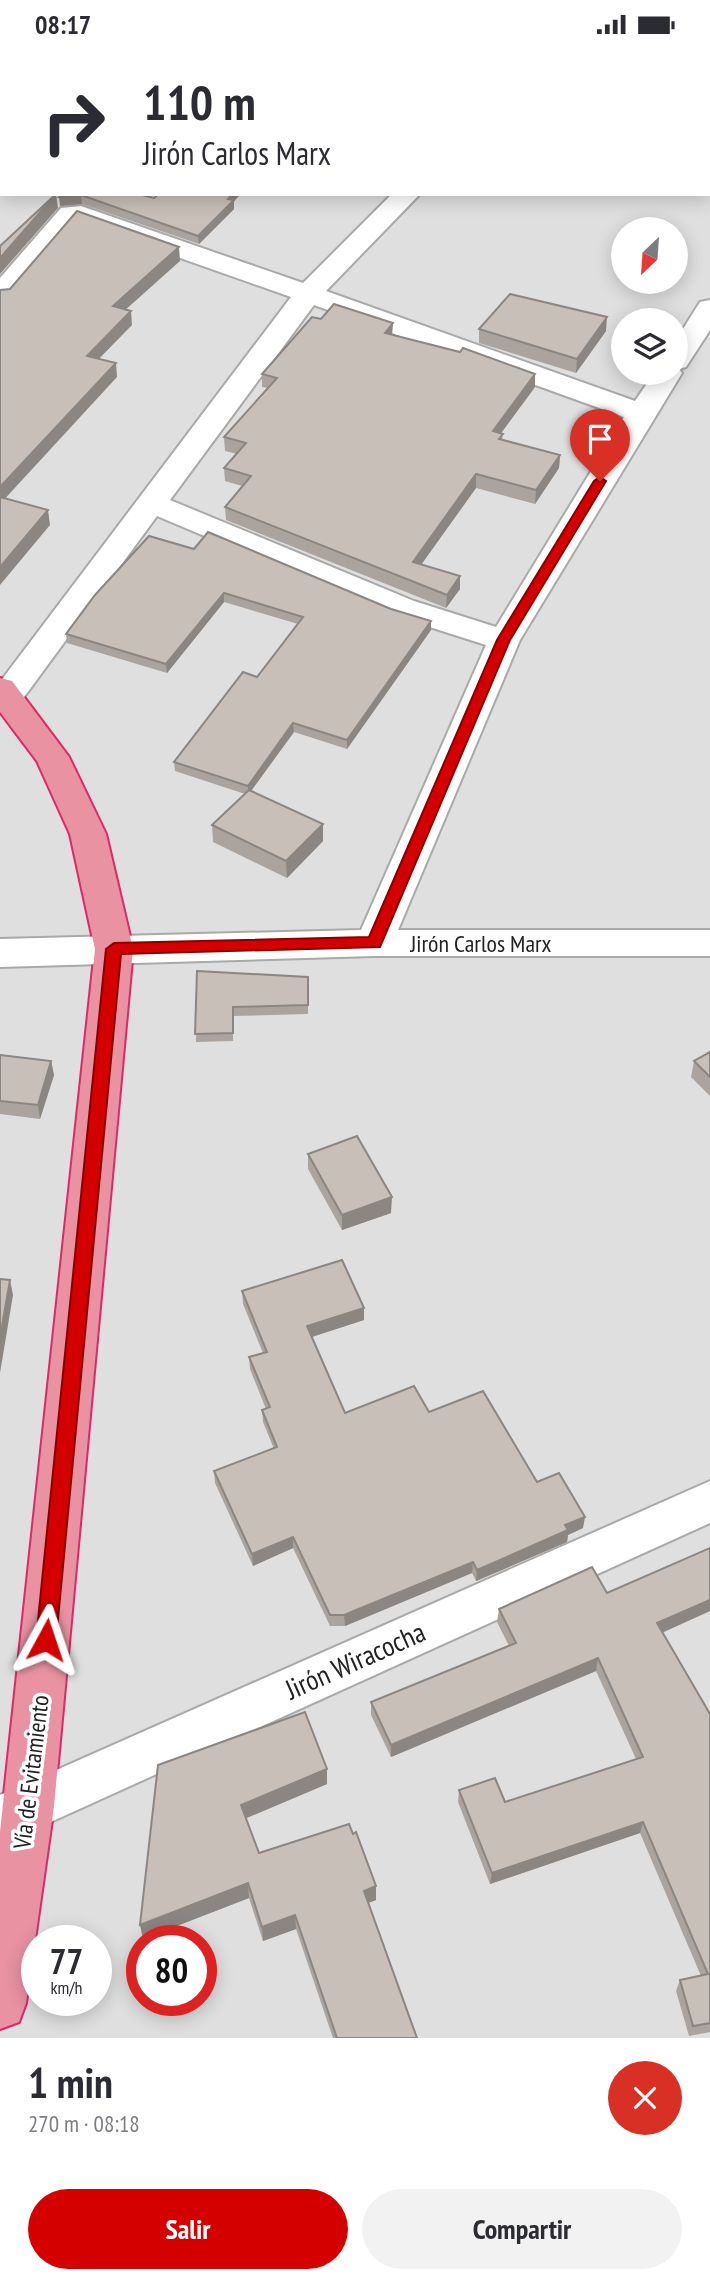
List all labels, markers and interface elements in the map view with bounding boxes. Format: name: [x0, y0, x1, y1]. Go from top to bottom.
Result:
text: 08:17: [35, 8, 91, 41]
text: 110 m: [143, 70, 256, 134]
icon: right: [28, 77, 119, 168]
text: Jirón Carlos Marx: [143, 132, 331, 174]
north arrow: [611, 217, 688, 294]
map controls: [611, 217, 688, 385]
button: layers: [611, 308, 688, 385]
pin: [570, 409, 630, 481]
icon: arrive: [581, 420, 619, 458]
street label: Jirón Carlos Marx: [410, 928, 552, 959]
position arrow: [9, 1603, 83, 1677]
street label: Jirón Wiracocha: [278, 1613, 431, 1708]
street label: Vía de Evitamiento: [6, 1693, 56, 1852]
speed limit sign: 80: [126, 1925, 217, 2016]
text: 77: [50, 1938, 83, 1984]
text: km/h: [51, 1976, 82, 1999]
text: 1 min: [28, 2055, 113, 2110]
button: close: [608, 2061, 682, 2135]
text: 270 m · 08:18: [28, 2109, 140, 2138]
button: Salir: [28, 2189, 348, 2269]
button: Compartir: [362, 2189, 682, 2269]

